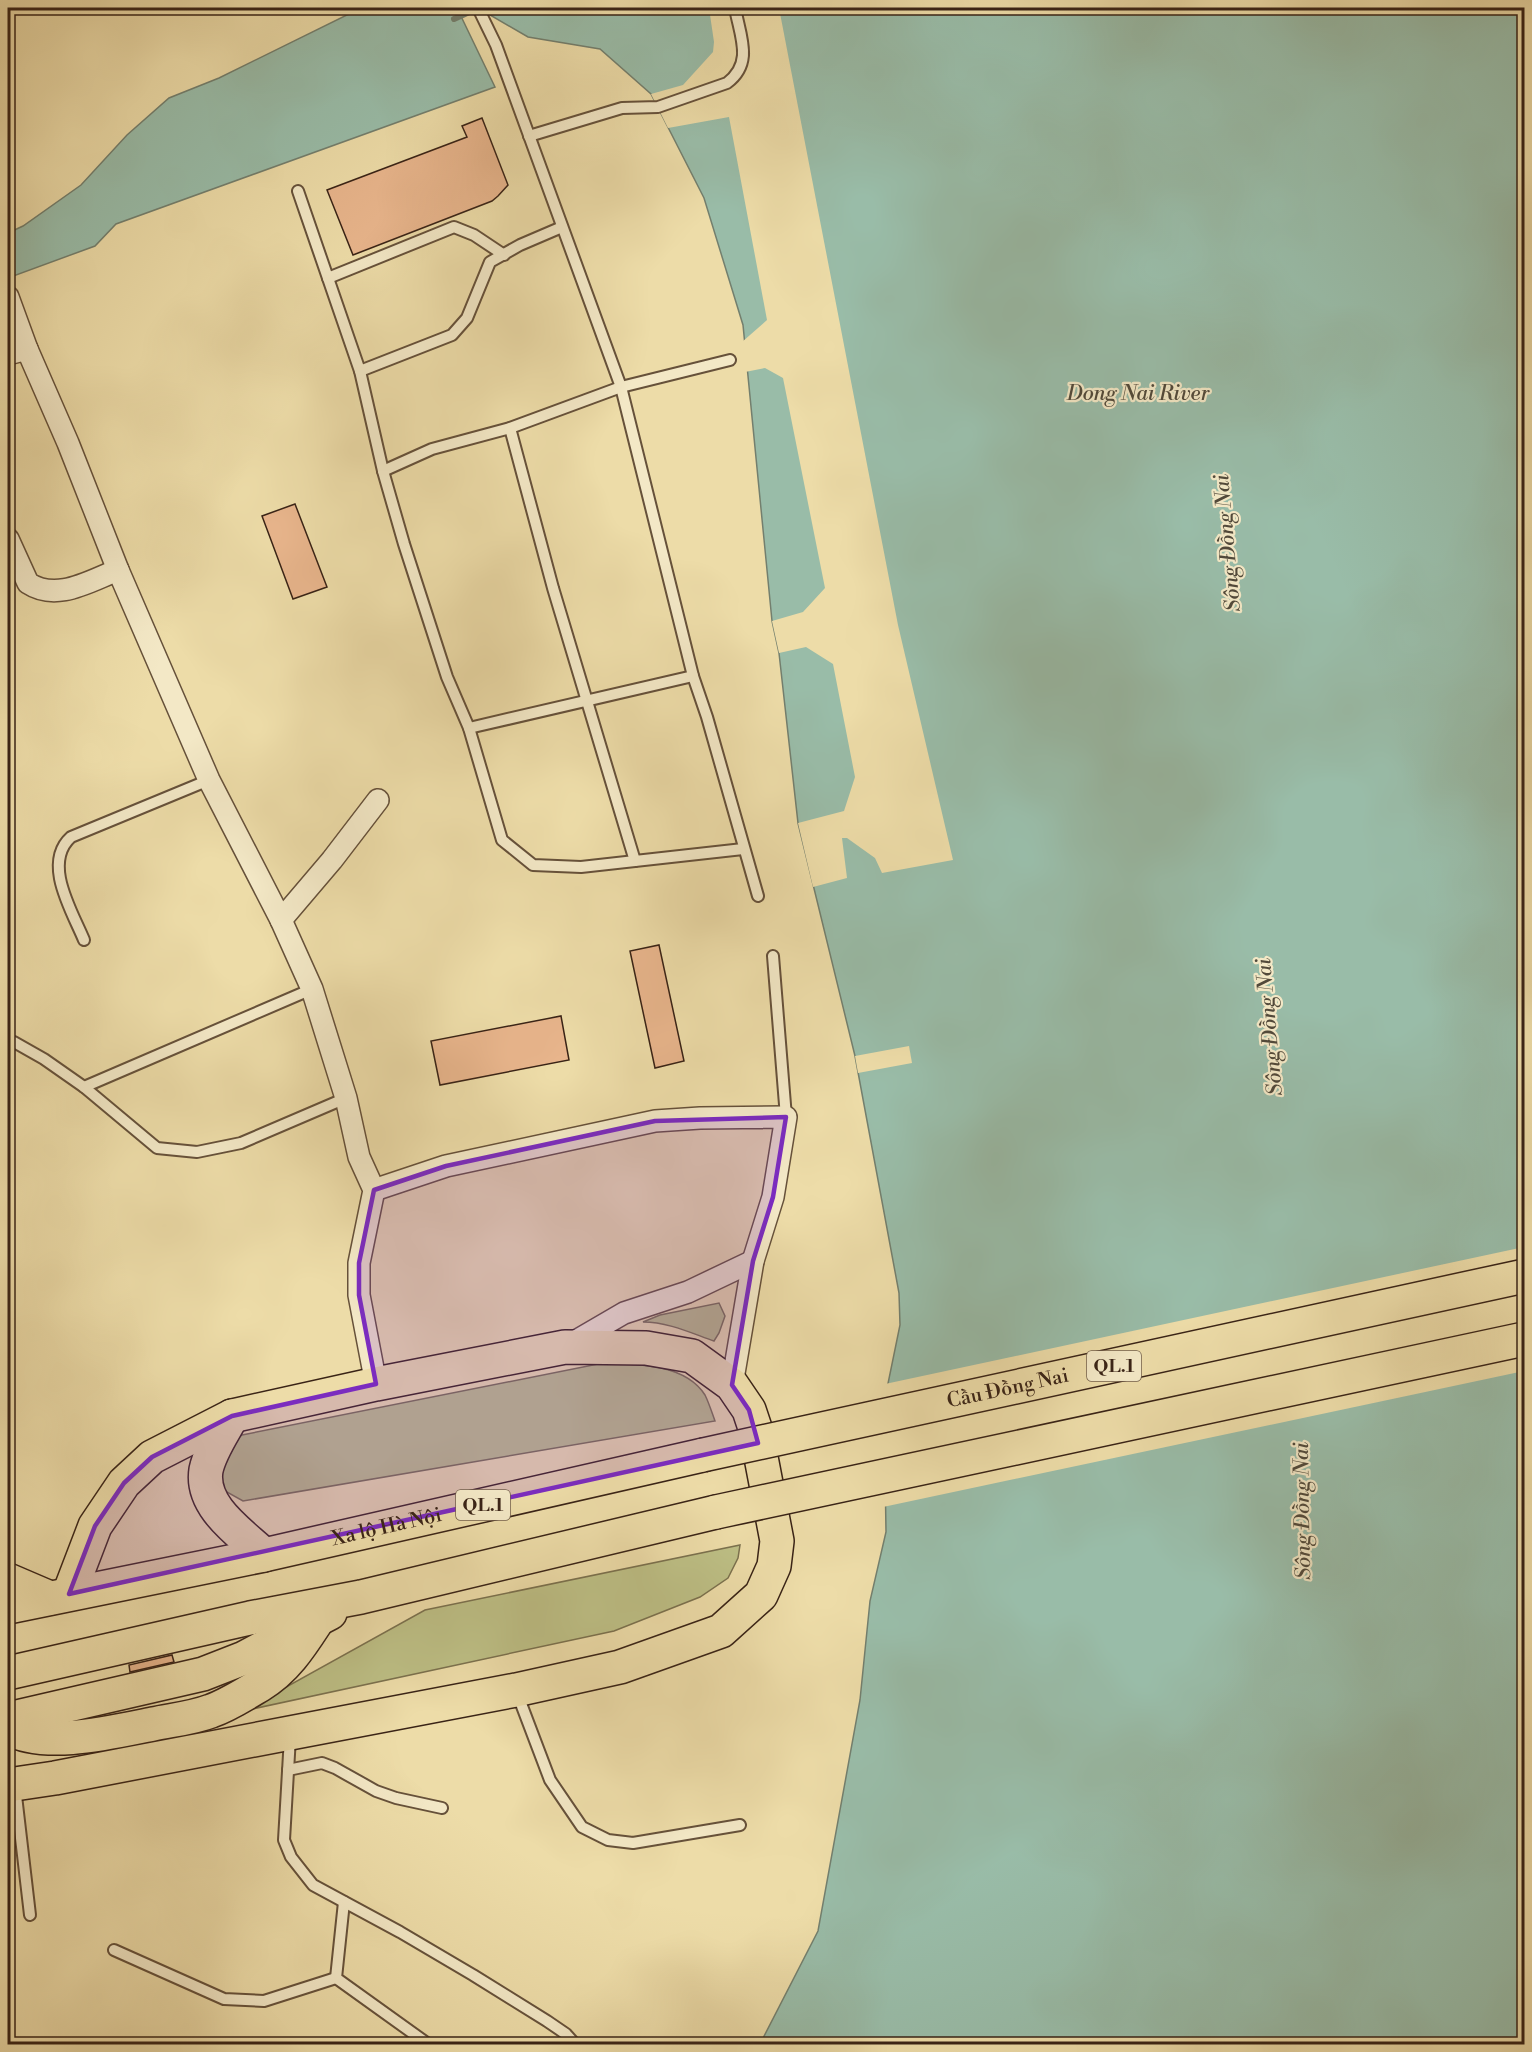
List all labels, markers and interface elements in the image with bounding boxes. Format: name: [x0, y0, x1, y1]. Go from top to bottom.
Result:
water label: Dong Nai River: [1066, 381, 1210, 407]
water label: Sông Đồng Nai: [1209, 473, 1247, 613]
water label: Sông Đồng Nai: [1251, 957, 1289, 1097]
road number: QL.1: [1087, 1351, 1141, 1381]
street label: Cầu Đồng Nai: [945, 1363, 1071, 1414]
water label: Sông Đồng Nai: [1289, 1441, 1317, 1580]
road number: QL.1: [456, 1490, 510, 1520]
street label: Xa lộ Hà Nội: [328, 1502, 445, 1552]

